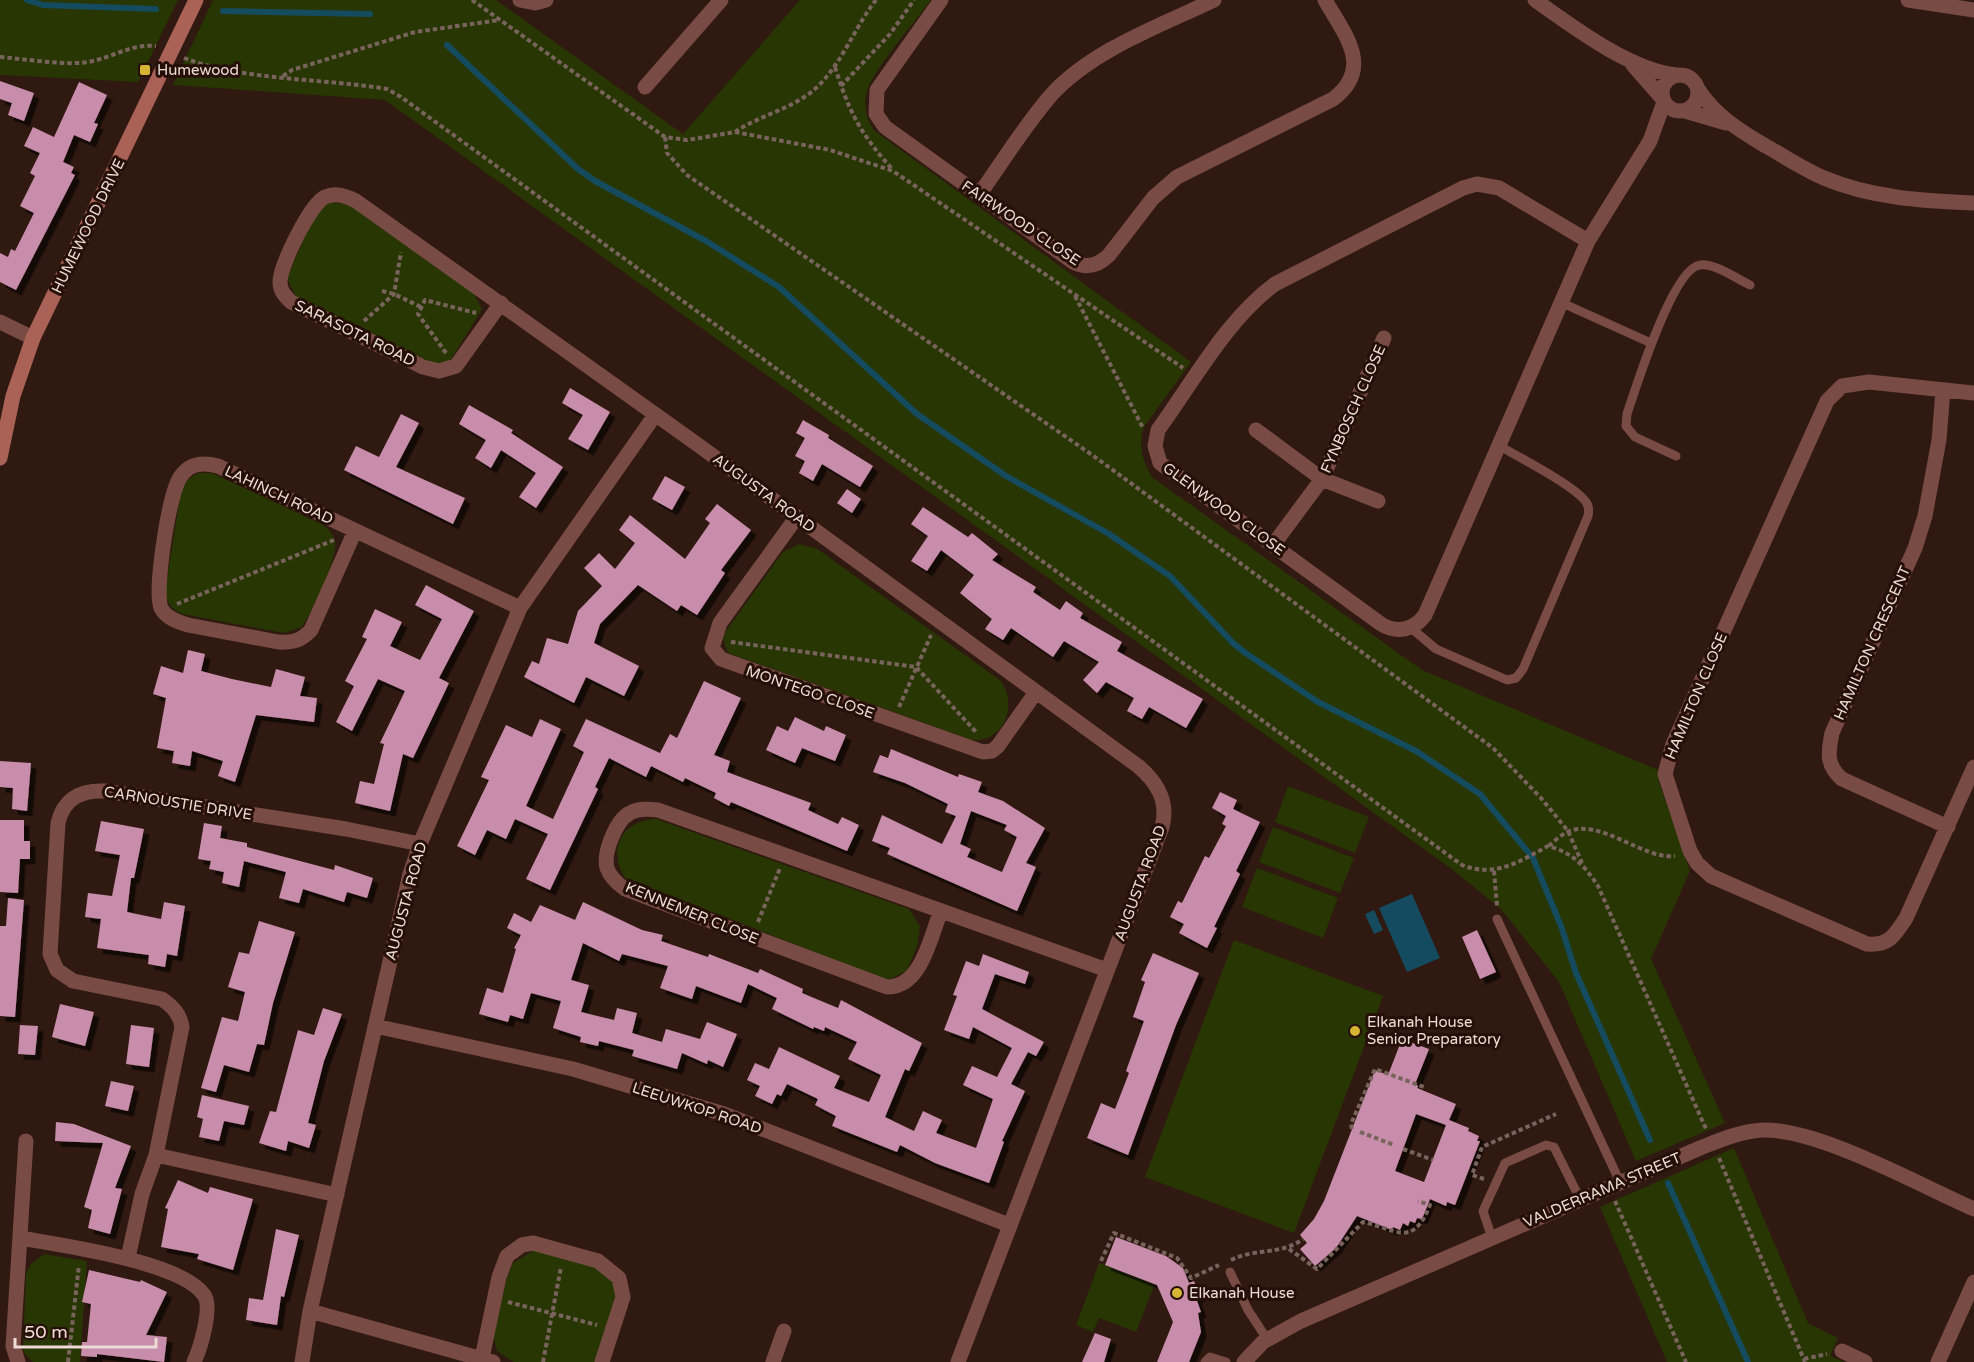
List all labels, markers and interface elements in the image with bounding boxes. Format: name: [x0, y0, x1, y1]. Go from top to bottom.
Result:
place label: Humewood: [157, 61, 239, 79]
marker: Humewood: [138, 63, 152, 77]
street label: HUMEWOOD DRIVE: [48, 156, 128, 296]
street label: FAIRWOOD CLOSE: [958, 177, 1084, 269]
street label: SARASOTA ROAD: [292, 296, 418, 370]
street label: FYNBOSCH CLOSE: [1317, 342, 1389, 476]
street label: AUGUSTA ROAD: [709, 450, 819, 536]
street label: GLENWOOD CLOSE: [1160, 459, 1288, 559]
street label: LAHINCH ROAD: [222, 462, 336, 528]
street label: HAMILTON CRESCENT: [1830, 563, 1914, 723]
street label: HAMILTON CLOSE: [1661, 630, 1731, 762]
street label: MONTEGO CLOSE: [743, 662, 877, 722]
street label: CARNOUSTIE DRIVE: [103, 782, 253, 824]
street label: AUGUSTA ROAD: [1111, 823, 1169, 943]
street label: AUGUSTA ROAD: [382, 840, 430, 962]
street label: KENNEMER CLOSE: [623, 878, 761, 948]
place label: Elkanah House Senior Preparatory: [1367, 1013, 1501, 1048]
marker: Elkanah House Senior Preparatory: [1348, 1024, 1362, 1038]
street label: LEEUWKOP ROAD: [630, 1079, 764, 1137]
street label: VALDERRAMA STREET: [1521, 1149, 1683, 1231]
place label: Elkanah House: [1189, 1284, 1294, 1302]
marker: Elkanah House: [1170, 1286, 1184, 1300]
scale bar: [15, 1311, 156, 1349]
text: 50 m: [24, 1321, 68, 1343]

